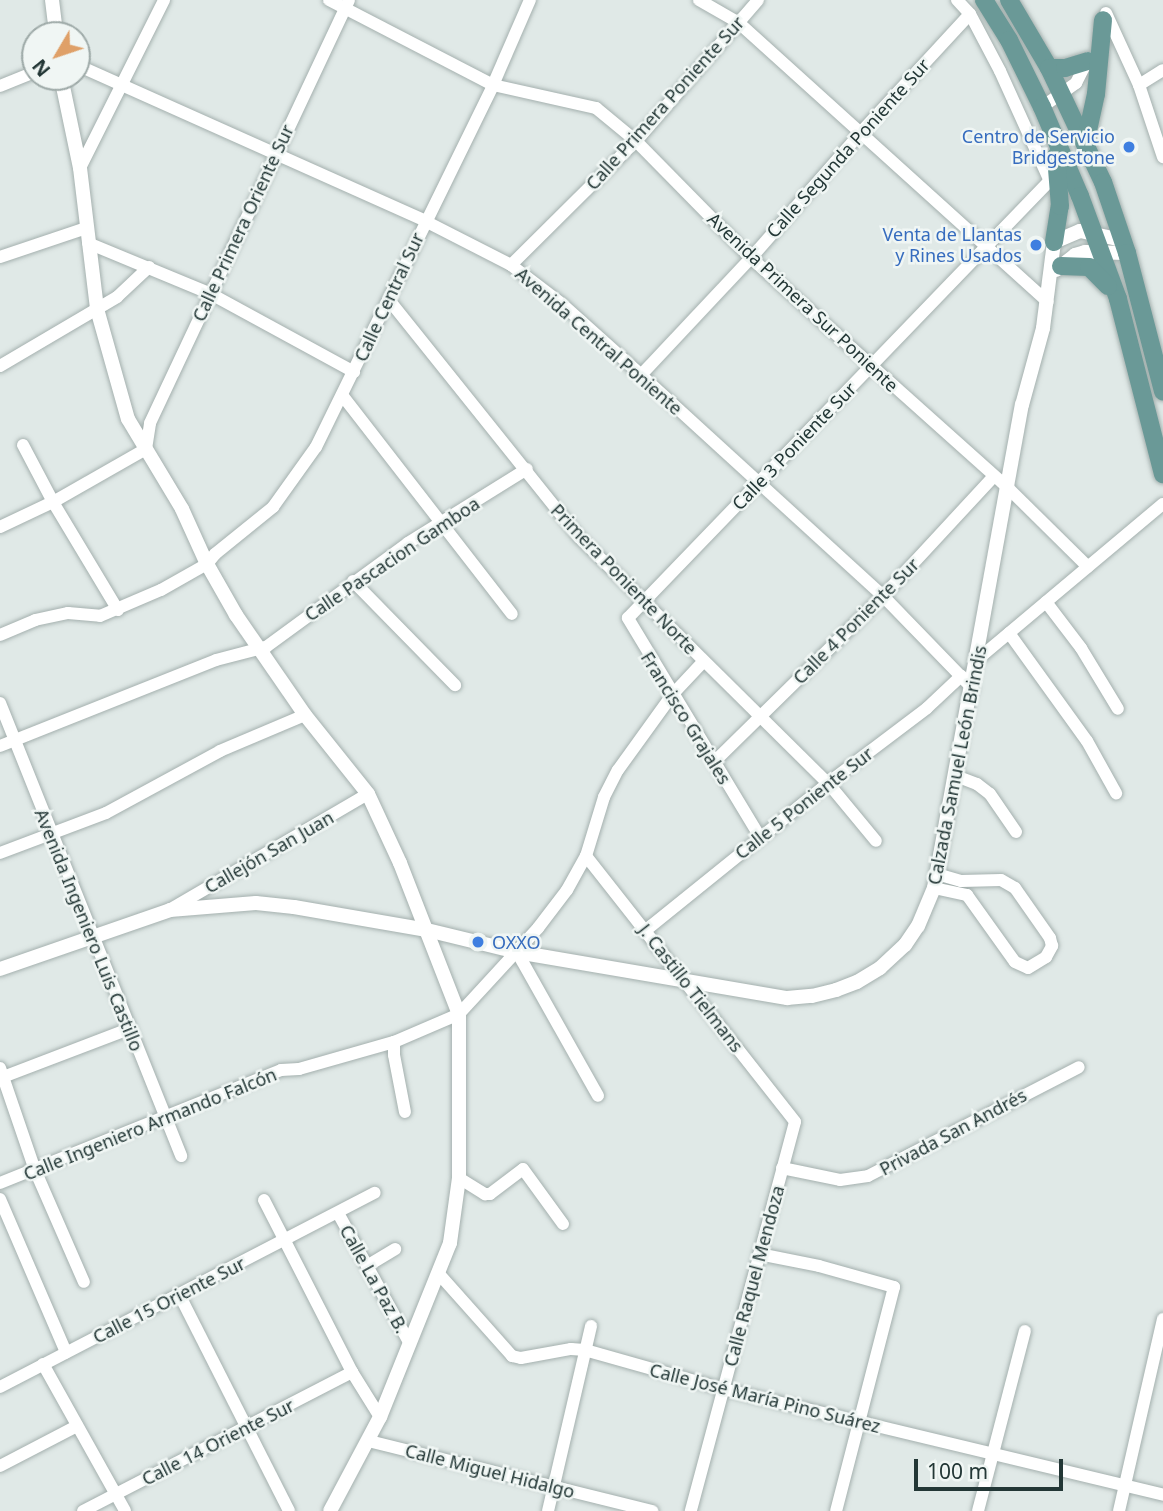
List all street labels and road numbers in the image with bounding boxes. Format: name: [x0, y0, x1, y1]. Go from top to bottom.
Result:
street label: Calle Primera Poniente Sur: [581, 12, 749, 194]
street label: Calle Segunda Poniente Sur: [762, 54, 934, 242]
street label: Calle Primera Oriente Sur: [188, 121, 298, 325]
street label: Avenida Primera Sur Poniente: [703, 208, 903, 396]
street label: Calle Central Sur: [350, 229, 428, 365]
street label: Avenida Central Poniente: [511, 263, 687, 419]
street label: Calle 3 Poniente Sur: [727, 378, 861, 514]
street label: Calle Pascacion Gamboa: [301, 492, 483, 626]
street label: Primera Poniente Norte: [547, 499, 701, 659]
street label: Calle 4 Poniente Sur: [789, 554, 923, 688]
street label: Calzada Samuel León Brindis: [923, 643, 991, 887]
street label: Francisco Grajales: [637, 648, 735, 788]
street label: Calle 5 Poniente Sur: [731, 742, 877, 864]
street label: Avenida Ingeniero Luis Castillo: [30, 806, 148, 1054]
street label: Callejón San Juan: [201, 806, 337, 898]
street label: J. Castillo Tielmans: [634, 920, 748, 1056]
street label: Calle Ingeniero Armando Falcón: [20, 1063, 280, 1185]
street label: Privada San Andrés: [876, 1084, 1030, 1180]
street label: Calle Raquel Mendoza: [719, 1183, 789, 1369]
street label: Calle La Paz B.: [335, 1221, 413, 1337]
street label: Calle 15 Oriente Sur: [89, 1252, 249, 1348]
street label: Calle José María Pino Suárez: [647, 1359, 883, 1437]
street label: Calle 14 Oriente Sur: [138, 1394, 298, 1490]
street label: Calle Miguel Hidalgo: [403, 1439, 577, 1503]

